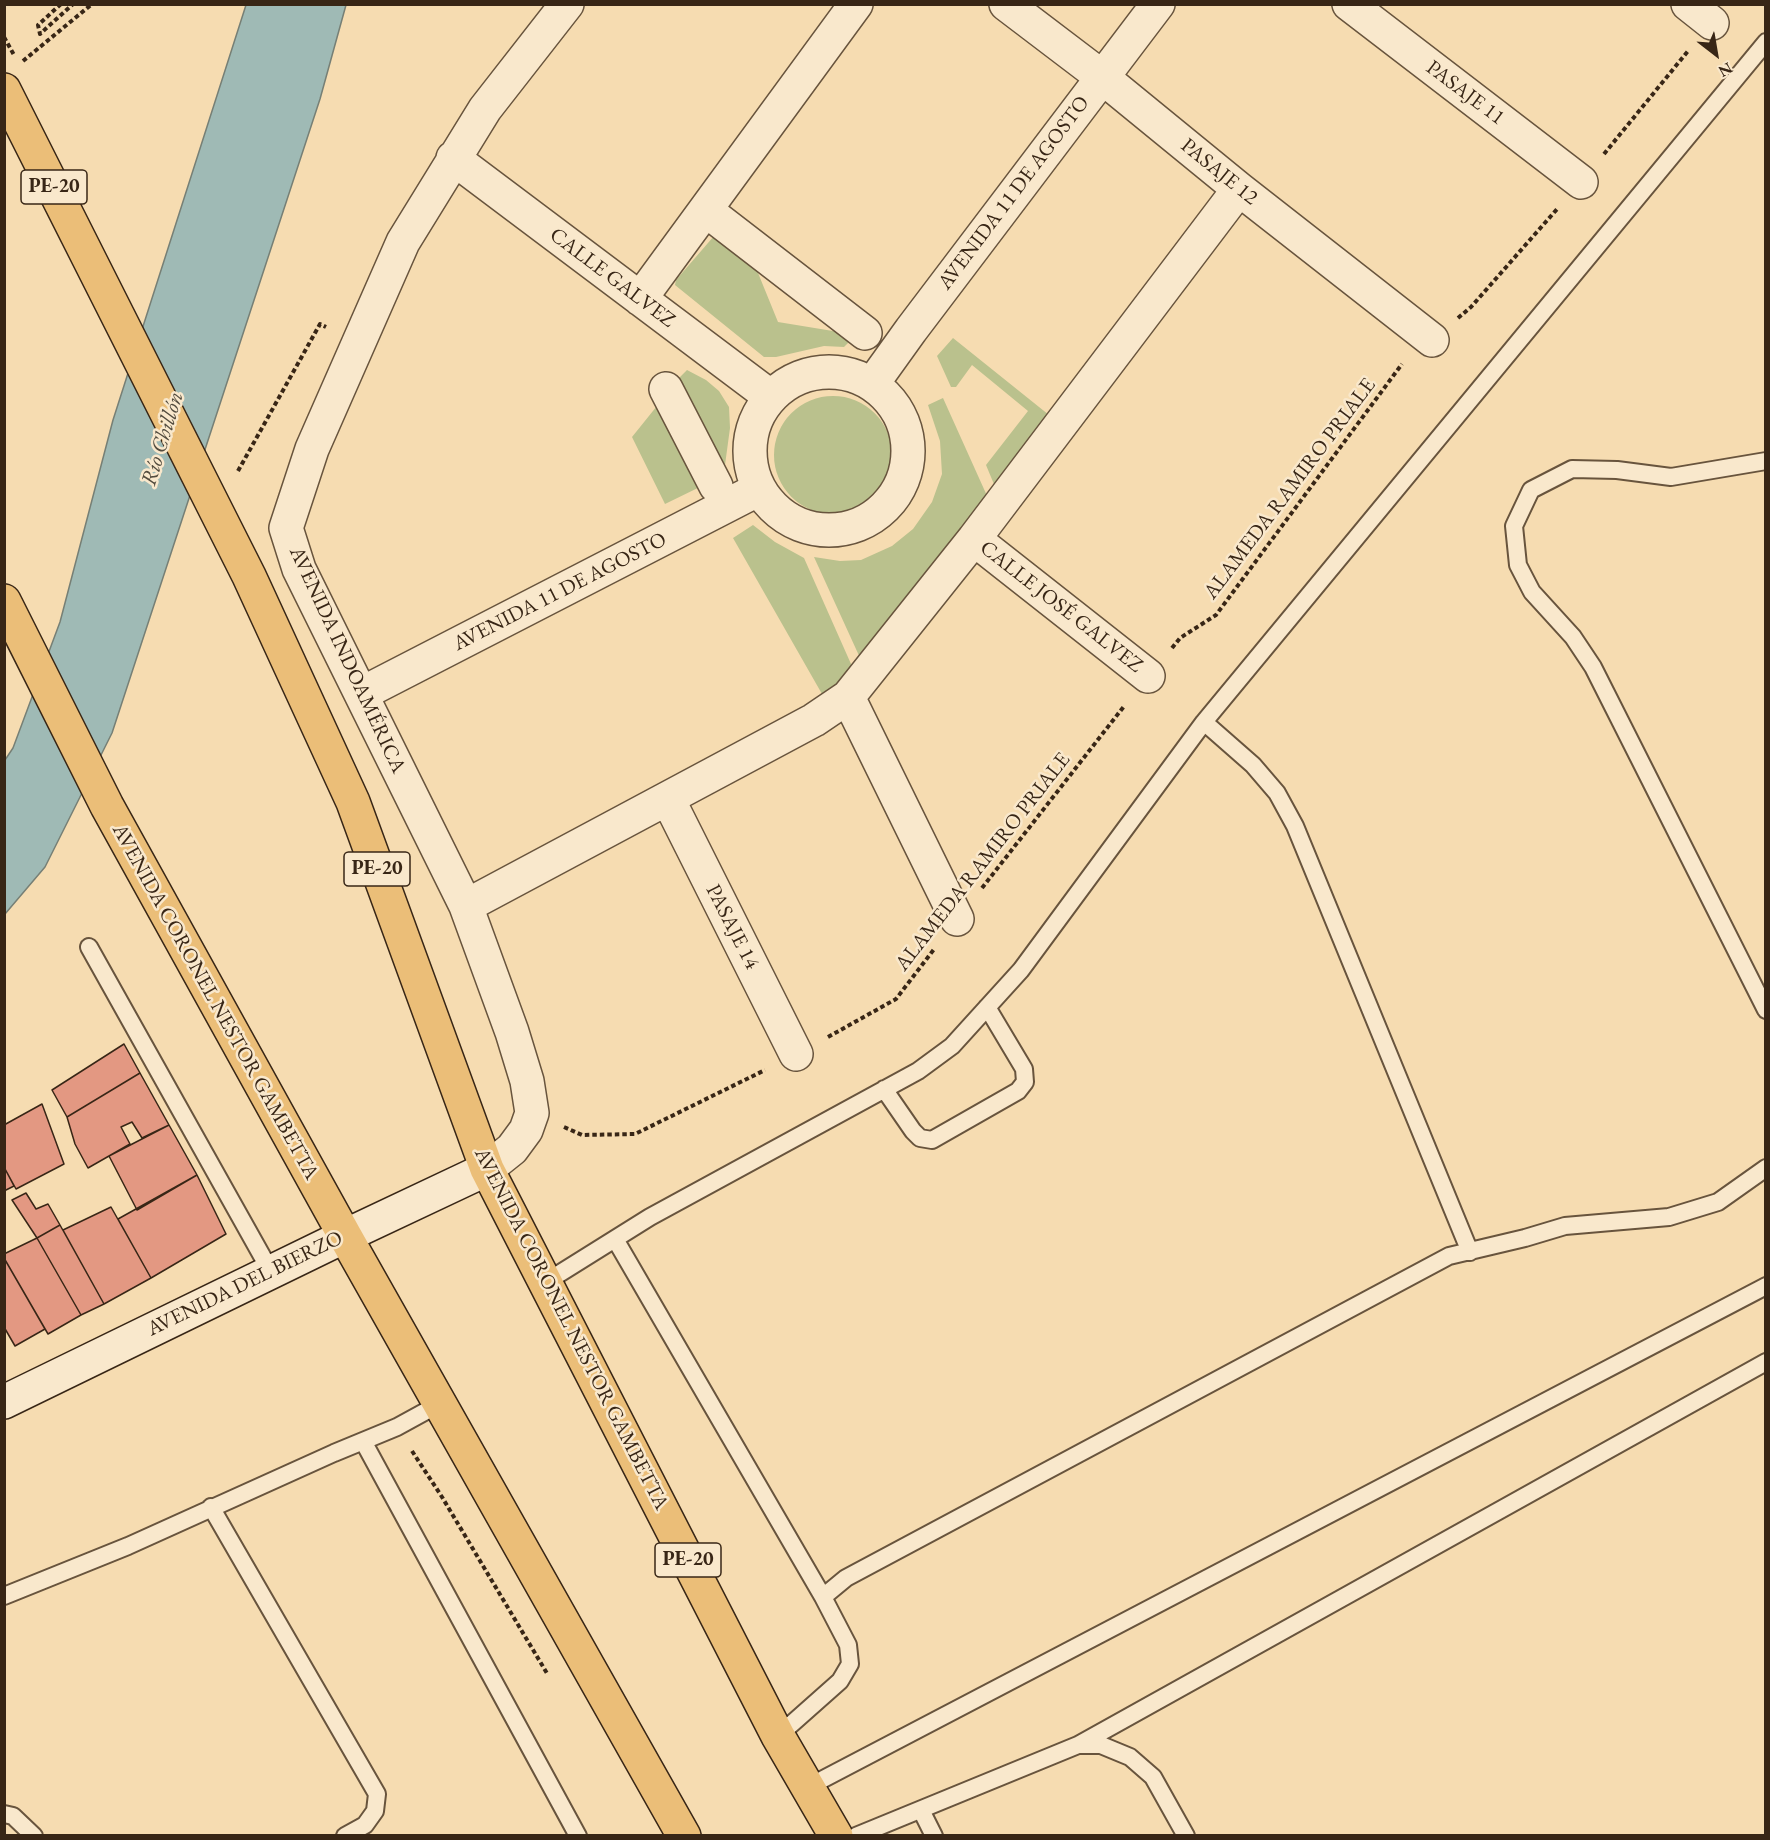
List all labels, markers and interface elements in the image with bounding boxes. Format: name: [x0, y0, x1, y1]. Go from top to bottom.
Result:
north arrow: [1686, 24, 1746, 84]
street label: PASAJE 11: [1421, 55, 1509, 131]
text: N: [1715, 58, 1736, 82]
street label: AVENIDA 11 DE AGOSTO: [933, 91, 1095, 295]
street label: PASAJE 12: [1175, 133, 1263, 211]
road number: PE-20: [21, 170, 87, 204]
street label: CALLE GALVEZ: [544, 223, 680, 333]
street label: ALAMEDA RAMIRO PRIALE: [1199, 374, 1381, 604]
water label: Río Chillón: [136, 389, 190, 489]
street label: AVENIDA 11 DE AGOSTO: [449, 527, 671, 657]
street label: CALLE JOSÉ GALVEZ: [975, 536, 1147, 678]
street label: AVENIDA INDOAMÉRICA: [283, 543, 411, 777]
street label: ALAMEDA RAMIRO PRIALE: [890, 748, 1076, 976]
street label: AVENIDA CORONEL NESTOR GAMBETTA: [106, 820, 324, 1184]
road number: PE-20: [344, 852, 410, 886]
street label: PASAJE 14: [700, 880, 764, 974]
street label: AVENIDA CORONEL NESTOR GAMBETTA: [468, 1144, 674, 1514]
street label: AVENIDA DEL BIERZO: [143, 1226, 347, 1342]
road number: PE-20: [655, 1543, 721, 1577]

